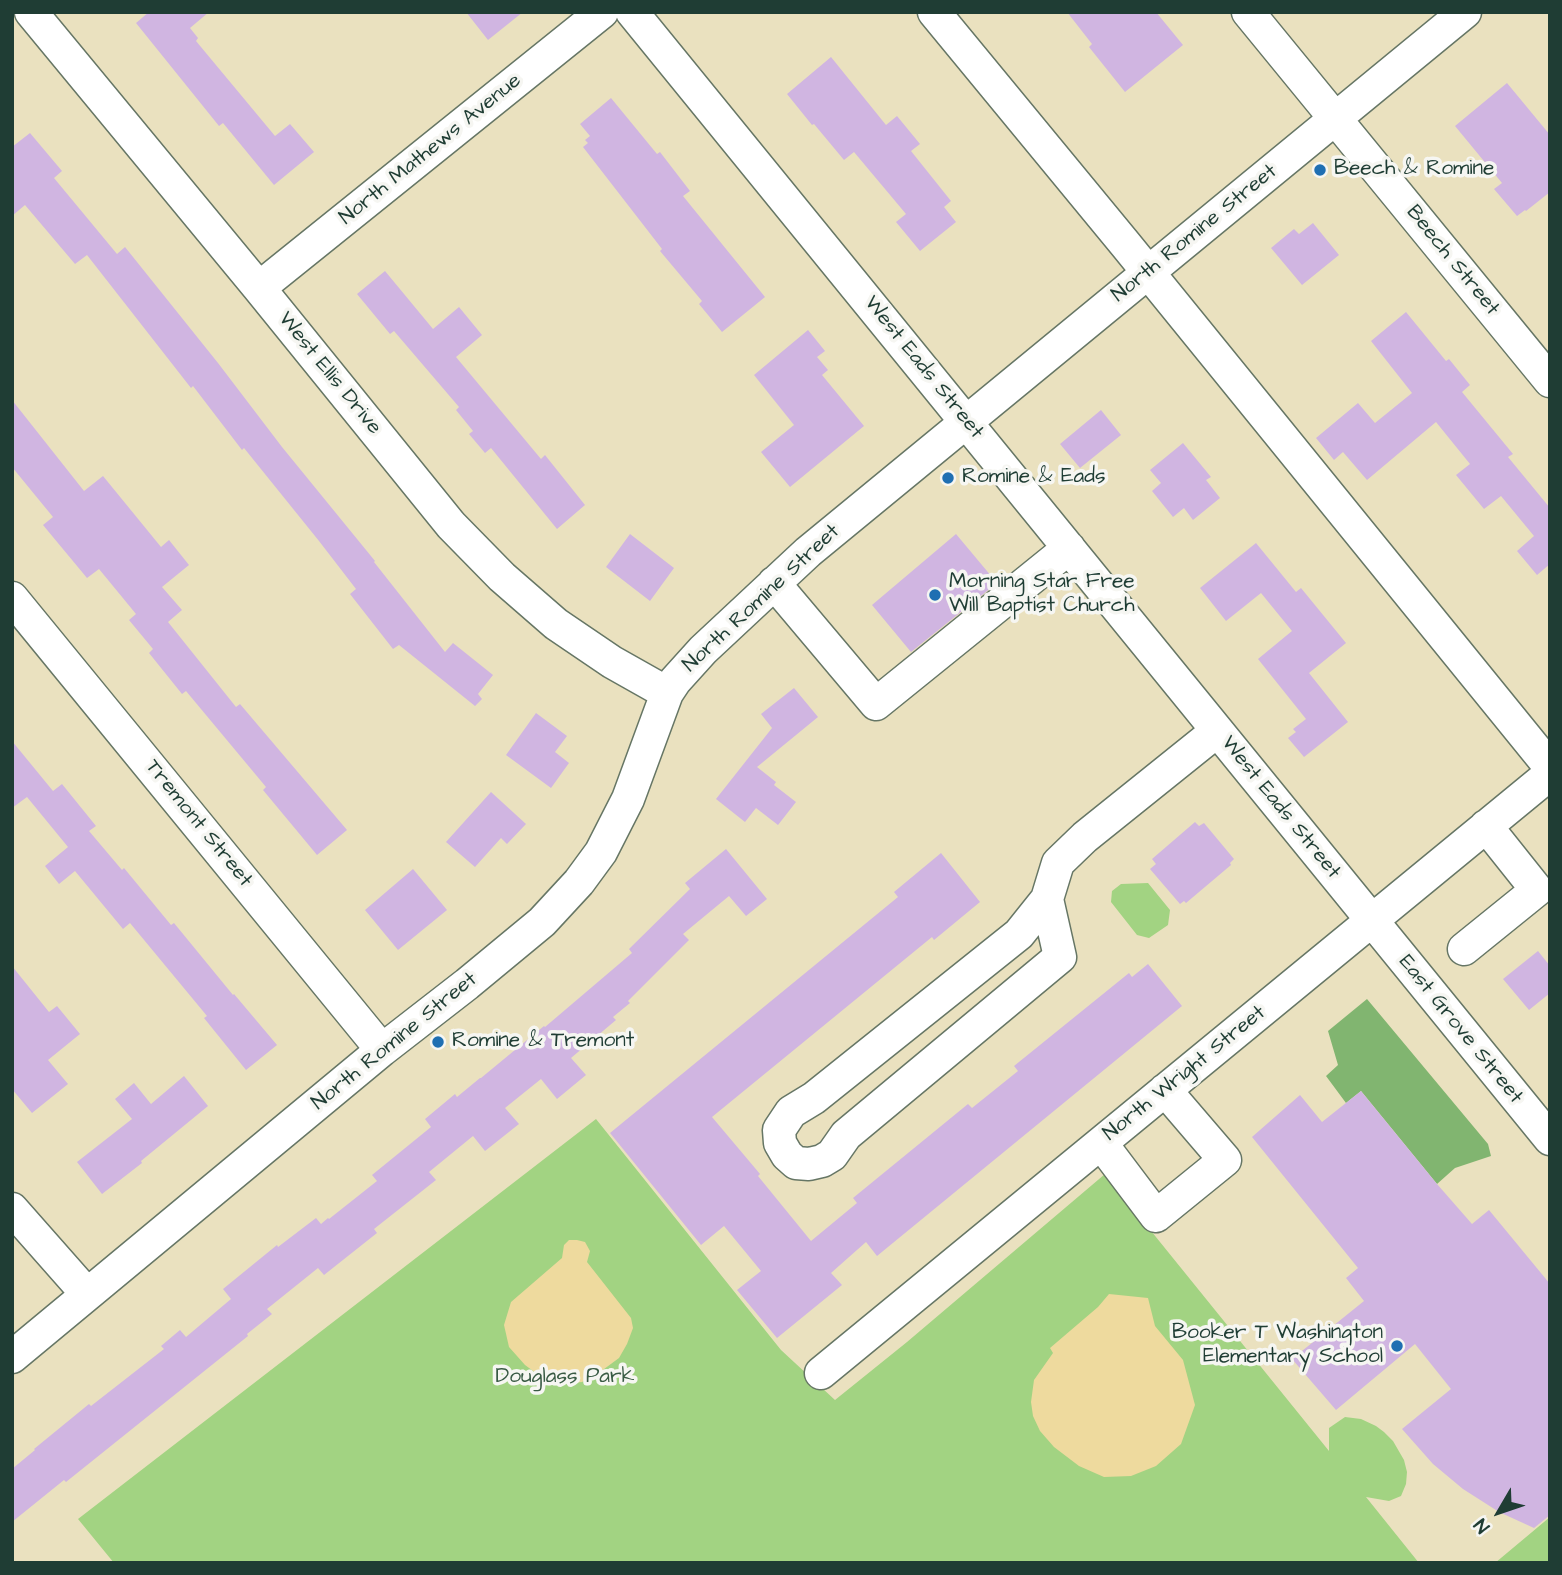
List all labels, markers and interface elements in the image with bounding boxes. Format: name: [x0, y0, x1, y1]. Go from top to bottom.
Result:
street label: North Mathews Avenue: [335, 69, 527, 231]
place label: Beech & Romine: [1334, 157, 1494, 183]
street label: North Romine Street: [1107, 160, 1283, 308]
marker: Beech & Romine: [1312, 162, 1328, 178]
street label: Beech Street: [1400, 201, 1504, 321]
street label: West Eads Street: [858, 292, 988, 444]
street label: West Ellis Drive: [272, 308, 386, 440]
place label: Romine & Eads: [962, 465, 1105, 491]
marker: Romine & Eads: [940, 470, 956, 486]
street label: North Romine Street: [678, 520, 846, 678]
place label: Morning Star Free Will Baptist Church: [949, 570, 1135, 620]
marker: Morning Star Free Will Baptist Church: [927, 587, 943, 603]
street label: West Eads Street: [1215, 732, 1345, 884]
street label: Tremont Street: [139, 755, 257, 893]
street label: East Grove Street: [1392, 951, 1528, 1109]
street label: North Romine Street: [307, 968, 483, 1116]
street label: North Wright Street: [1099, 1001, 1271, 1147]
place label: Romine & Tremont: [452, 1029, 634, 1055]
marker: Romine & Tremont: [430, 1034, 446, 1050]
place label: Booker T Washington Elementary School: [1172, 1321, 1383, 1371]
marker: Booker T Washington Elementary School: [1389, 1338, 1405, 1354]
park label: Douglass Park: [496, 1365, 634, 1391]
north arrow: [1464, 1477, 1534, 1547]
text: N: [1468, 1512, 1497, 1539]

